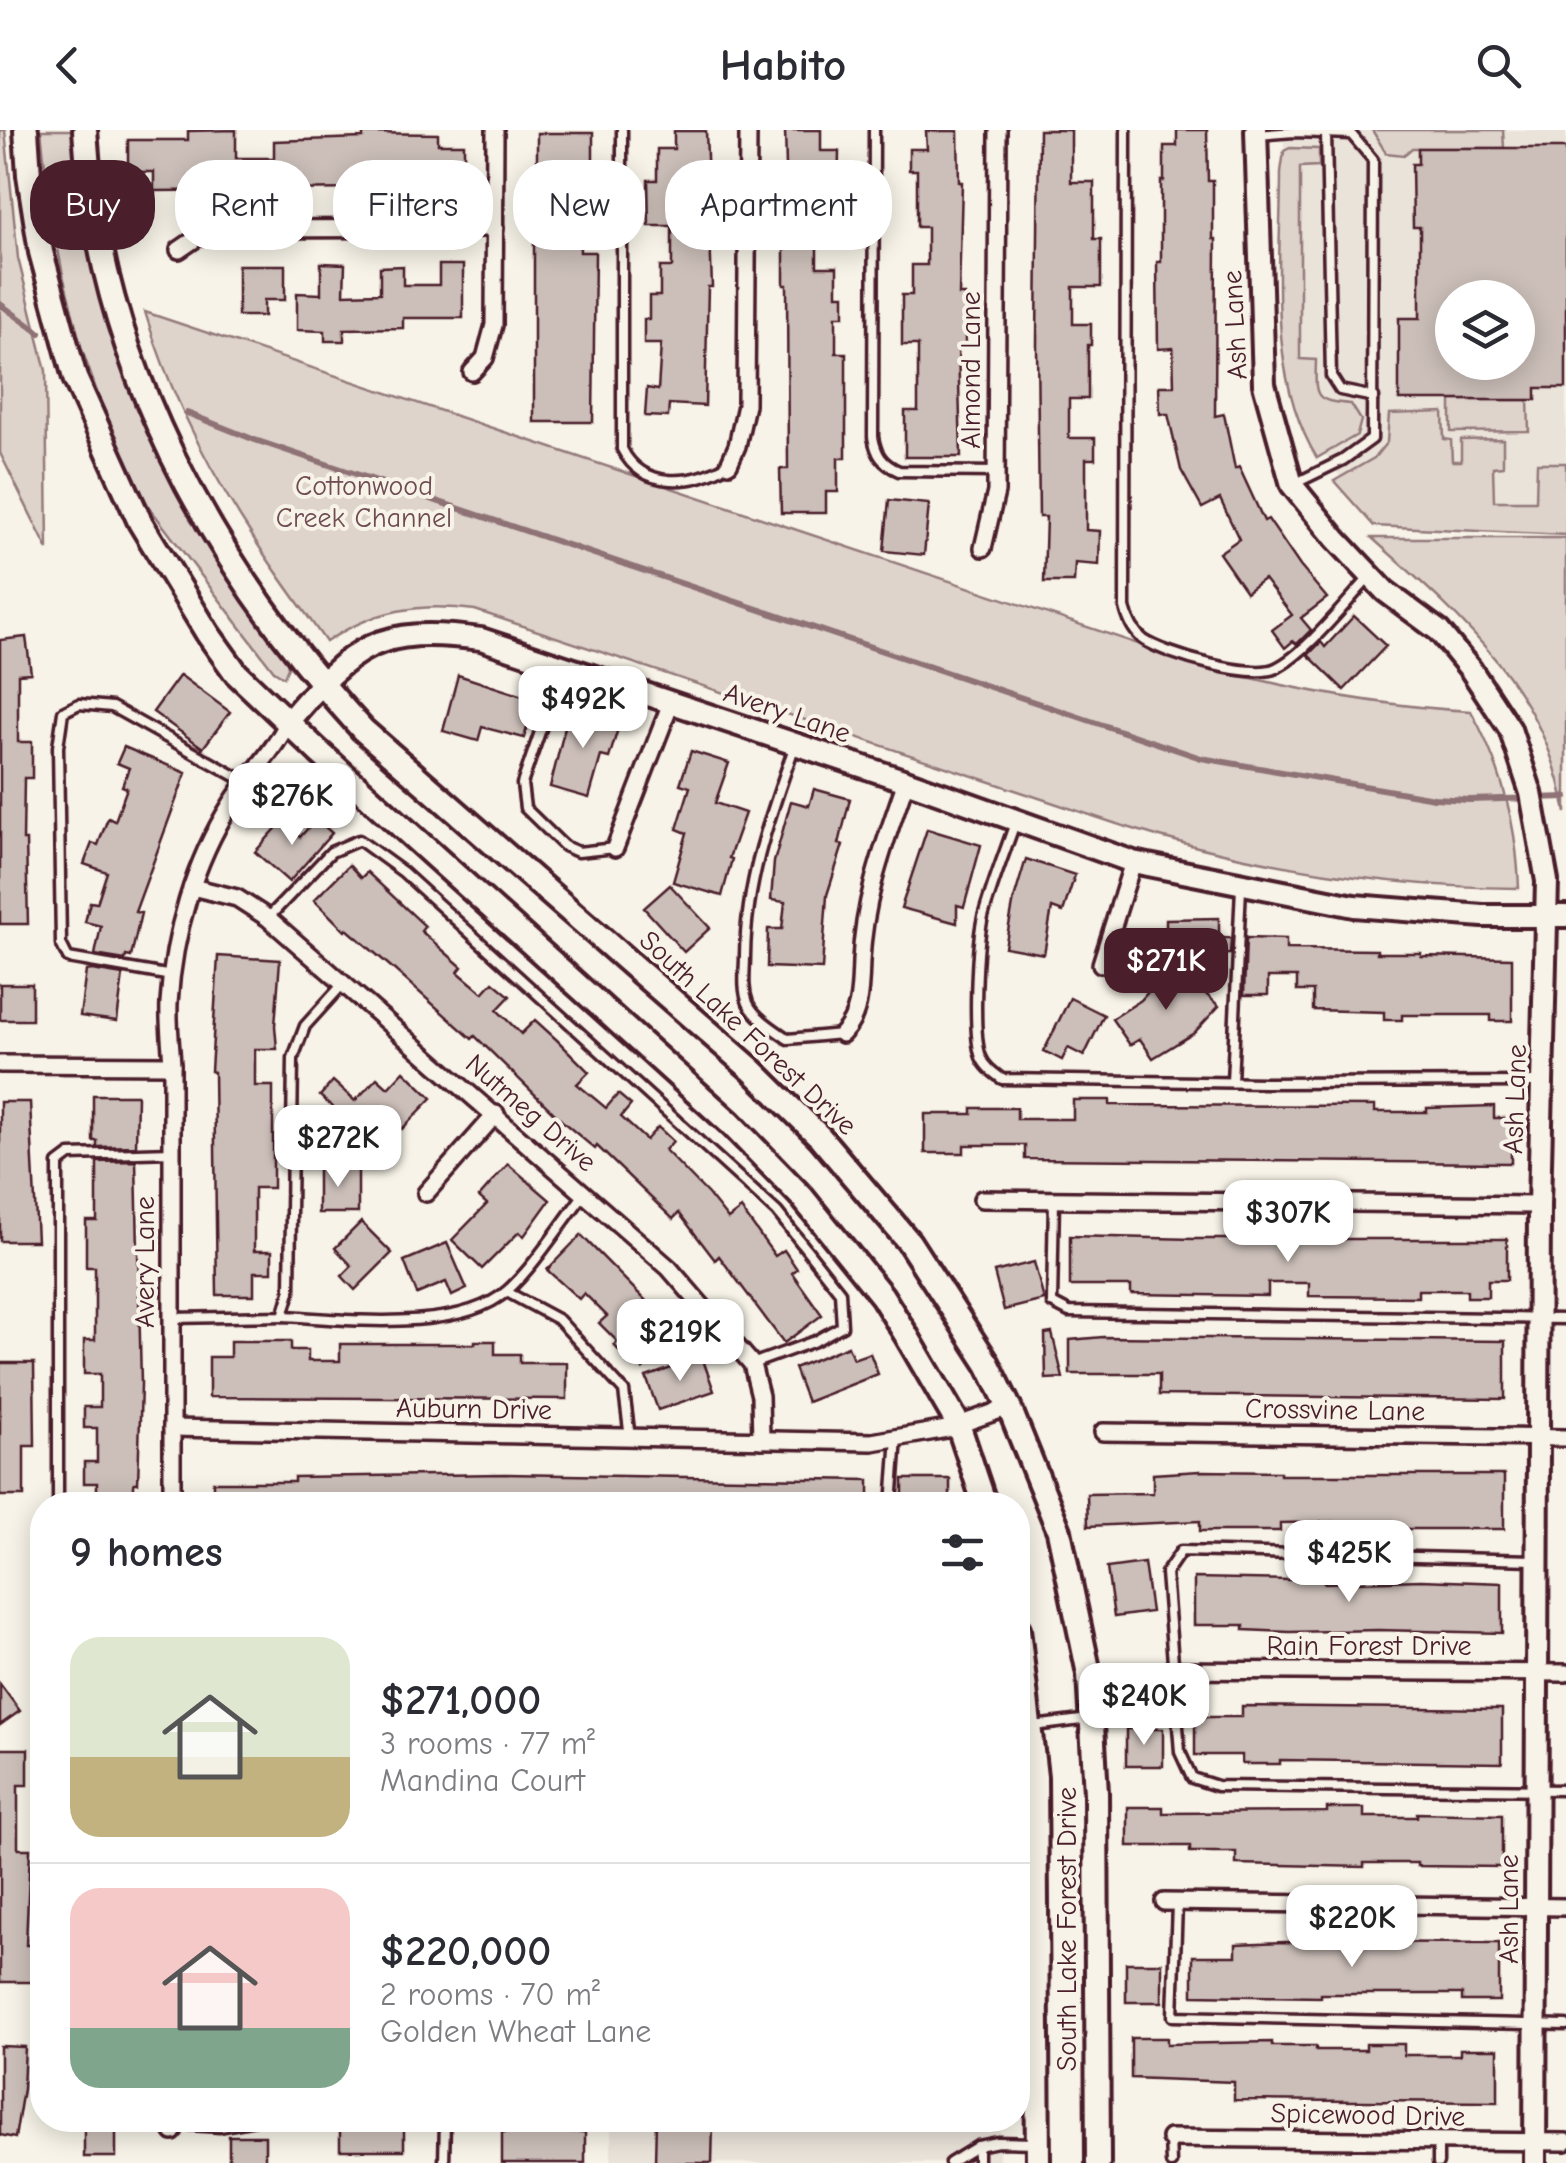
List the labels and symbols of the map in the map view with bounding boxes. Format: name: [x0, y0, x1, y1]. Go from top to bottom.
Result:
street label: Ash Lane: [1216, 269, 1254, 381]
street label: Almond Lane: [955, 291, 987, 449]
park label: Cottonwood Creek Channel: [276, 470, 452, 534]
pin: $492K: [513, 666, 653, 751]
street label: Avery Lane: [719, 676, 855, 750]
pin: $276K: [222, 763, 362, 848]
street label: South Lake Forest Drive: [633, 924, 863, 1142]
pin: $271K: [1096, 928, 1236, 1013]
street label: Ash Lane: [1497, 1044, 1533, 1154]
street label: Nutmeg Drive: [459, 1048, 603, 1178]
pin: $272K: [268, 1105, 408, 1190]
pin: $307K: [1218, 1180, 1358, 1265]
street label: Avery Lane: [129, 1196, 161, 1328]
pin: $219K: [610, 1299, 750, 1384]
street label: Auburn Drive: [396, 1392, 552, 1426]
street label: Crossvine Lane: [1245, 1392, 1425, 1428]
pin: $425K: [1279, 1520, 1419, 1605]
street label: Rain Forest Drive: [1266, 1630, 1472, 1662]
pin: $240K: [1074, 1663, 1214, 1748]
street label: South Lake Forest Drive: [1051, 1787, 1083, 2071]
street label: Ash Lane: [1493, 1854, 1525, 1964]
pin: $220K: [1282, 1885, 1422, 1970]
street label: Spicewood Drive: [1270, 2097, 1466, 2133]

